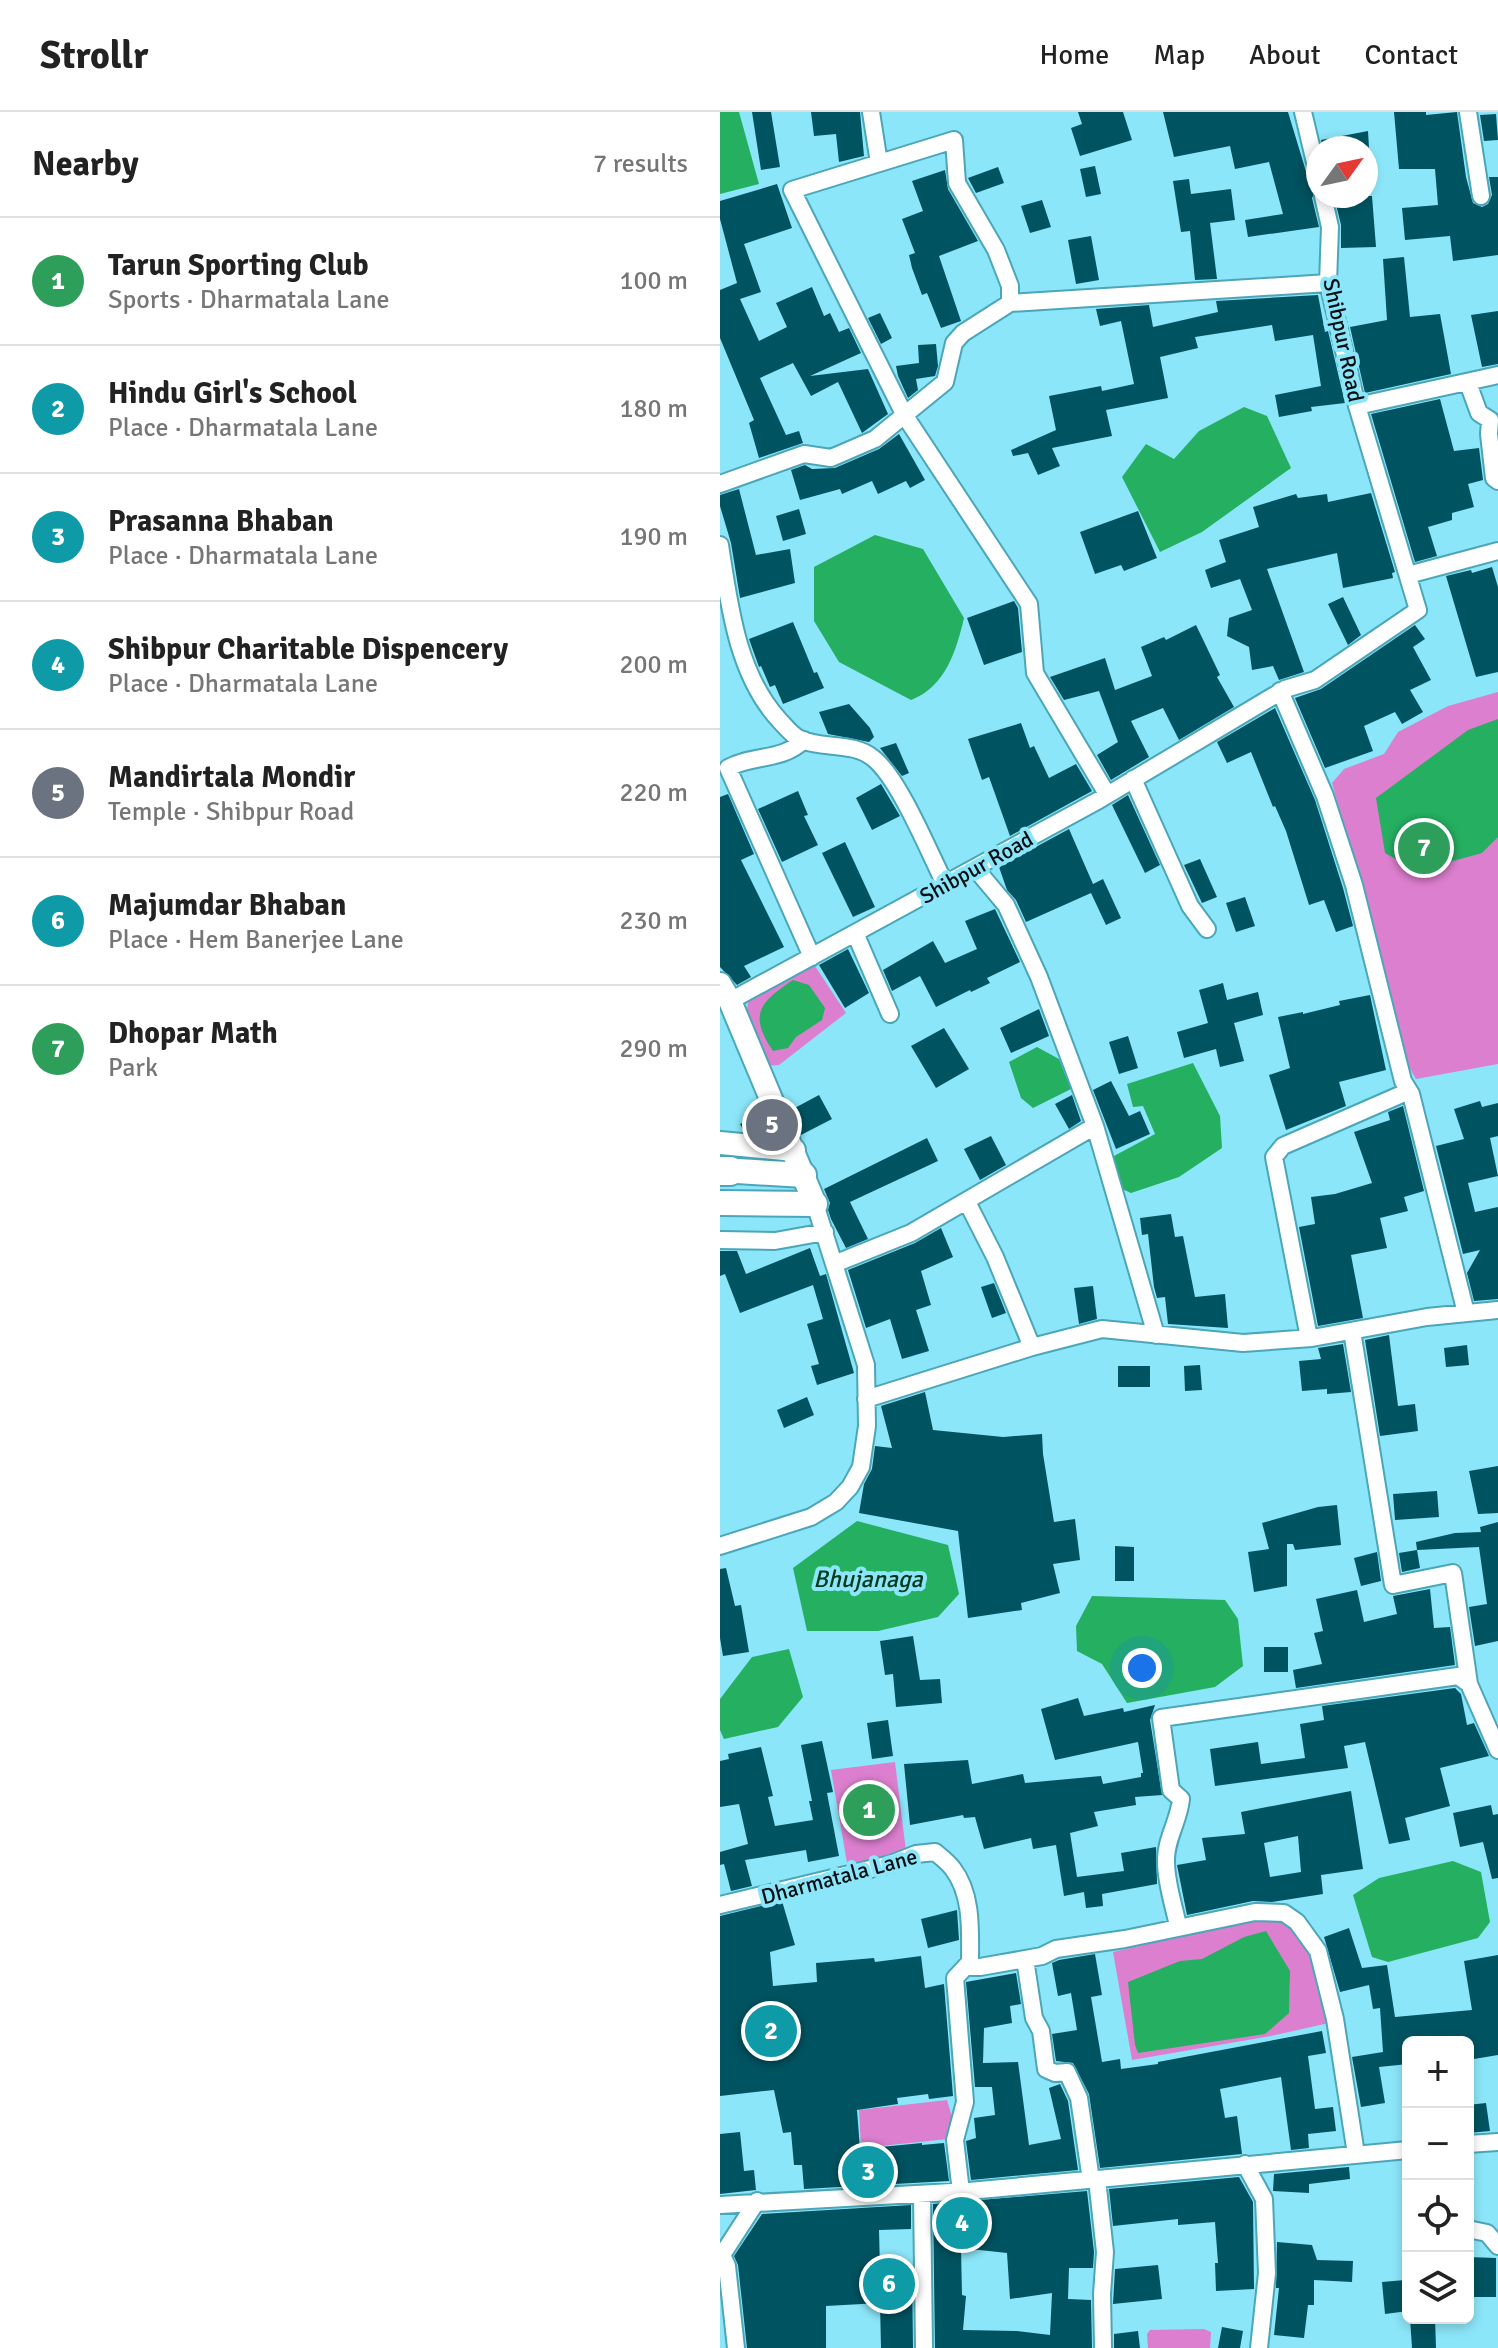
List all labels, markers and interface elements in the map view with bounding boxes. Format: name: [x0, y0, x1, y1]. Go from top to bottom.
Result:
text: Strollr: [40, 32, 148, 79]
text: Home: [1040, 38, 1109, 72]
text: Map: [1153, 38, 1205, 72]
text: About: [1249, 38, 1321, 72]
text: Contact: [1365, 38, 1458, 72]
north arrow: [1306, 136, 1378, 208]
text: Nearby: [32, 143, 139, 185]
text: 7 results: [593, 148, 688, 180]
text: Tarun Sporting Club: [108, 247, 369, 284]
text: 1: [51, 265, 65, 297]
text: 100 m: [619, 265, 688, 297]
street label: Shibpur Road: [1317, 276, 1370, 404]
text: Sports · Dharmatala Lane: [108, 284, 390, 316]
text: Hindu Girl's School: [108, 375, 357, 412]
text: 2: [51, 393, 65, 425]
text: 180 m: [619, 393, 688, 425]
text: Place · Dharmatala Lane: [108, 412, 378, 444]
text: Prasanna Bhaban: [108, 503, 334, 540]
text: 3: [51, 521, 65, 553]
text: 190 m: [619, 521, 688, 553]
text: Place · Dharmatala Lane: [108, 540, 378, 572]
text: Shibpur Charitable Dispencery: [108, 631, 508, 668]
text: 4: [51, 649, 65, 681]
text: 200 m: [619, 649, 688, 681]
text: Place · Dharmatala Lane: [108, 668, 378, 700]
text: Mandirtala Mondir: [108, 759, 355, 796]
text: 5: [51, 777, 65, 809]
text: 220 m: [619, 777, 688, 809]
text: Temple · Shibpur Road: [108, 796, 354, 828]
pin: 7: [1398, 818, 1450, 878]
street label: Shibpur Road: [915, 825, 1038, 910]
text: Majumdar Bhaban: [108, 887, 346, 924]
text: 6: [51, 905, 65, 937]
text: 230 m: [619, 905, 688, 937]
text: Place · Hem Banerjee Lane: [108, 924, 404, 956]
text: Dhopar Math: [108, 1015, 278, 1052]
text: 7: [51, 1033, 65, 1065]
text: 290 m: [619, 1033, 688, 1065]
text: Park: [108, 1052, 158, 1084]
pin: 5: [746, 1095, 798, 1155]
water label: Bhujanaga: [813, 1564, 924, 1594]
your location: [1122, 1648, 1162, 1688]
pin: 1: [843, 1780, 895, 1840]
street label: Dharmatala Lane: [758, 1843, 920, 1910]
pin: 2: [745, 2001, 797, 2061]
map controls: [1402, 2036, 1474, 2324]
button: +: [1402, 2036, 1474, 2108]
button: −: [1402, 2108, 1474, 2180]
pin: 3: [842, 2142, 894, 2202]
button: locate: [1402, 2180, 1474, 2252]
pin: 4: [936, 2193, 988, 2253]
button: layers: [1402, 2252, 1474, 2324]
pin: 6: [863, 2254, 915, 2314]

